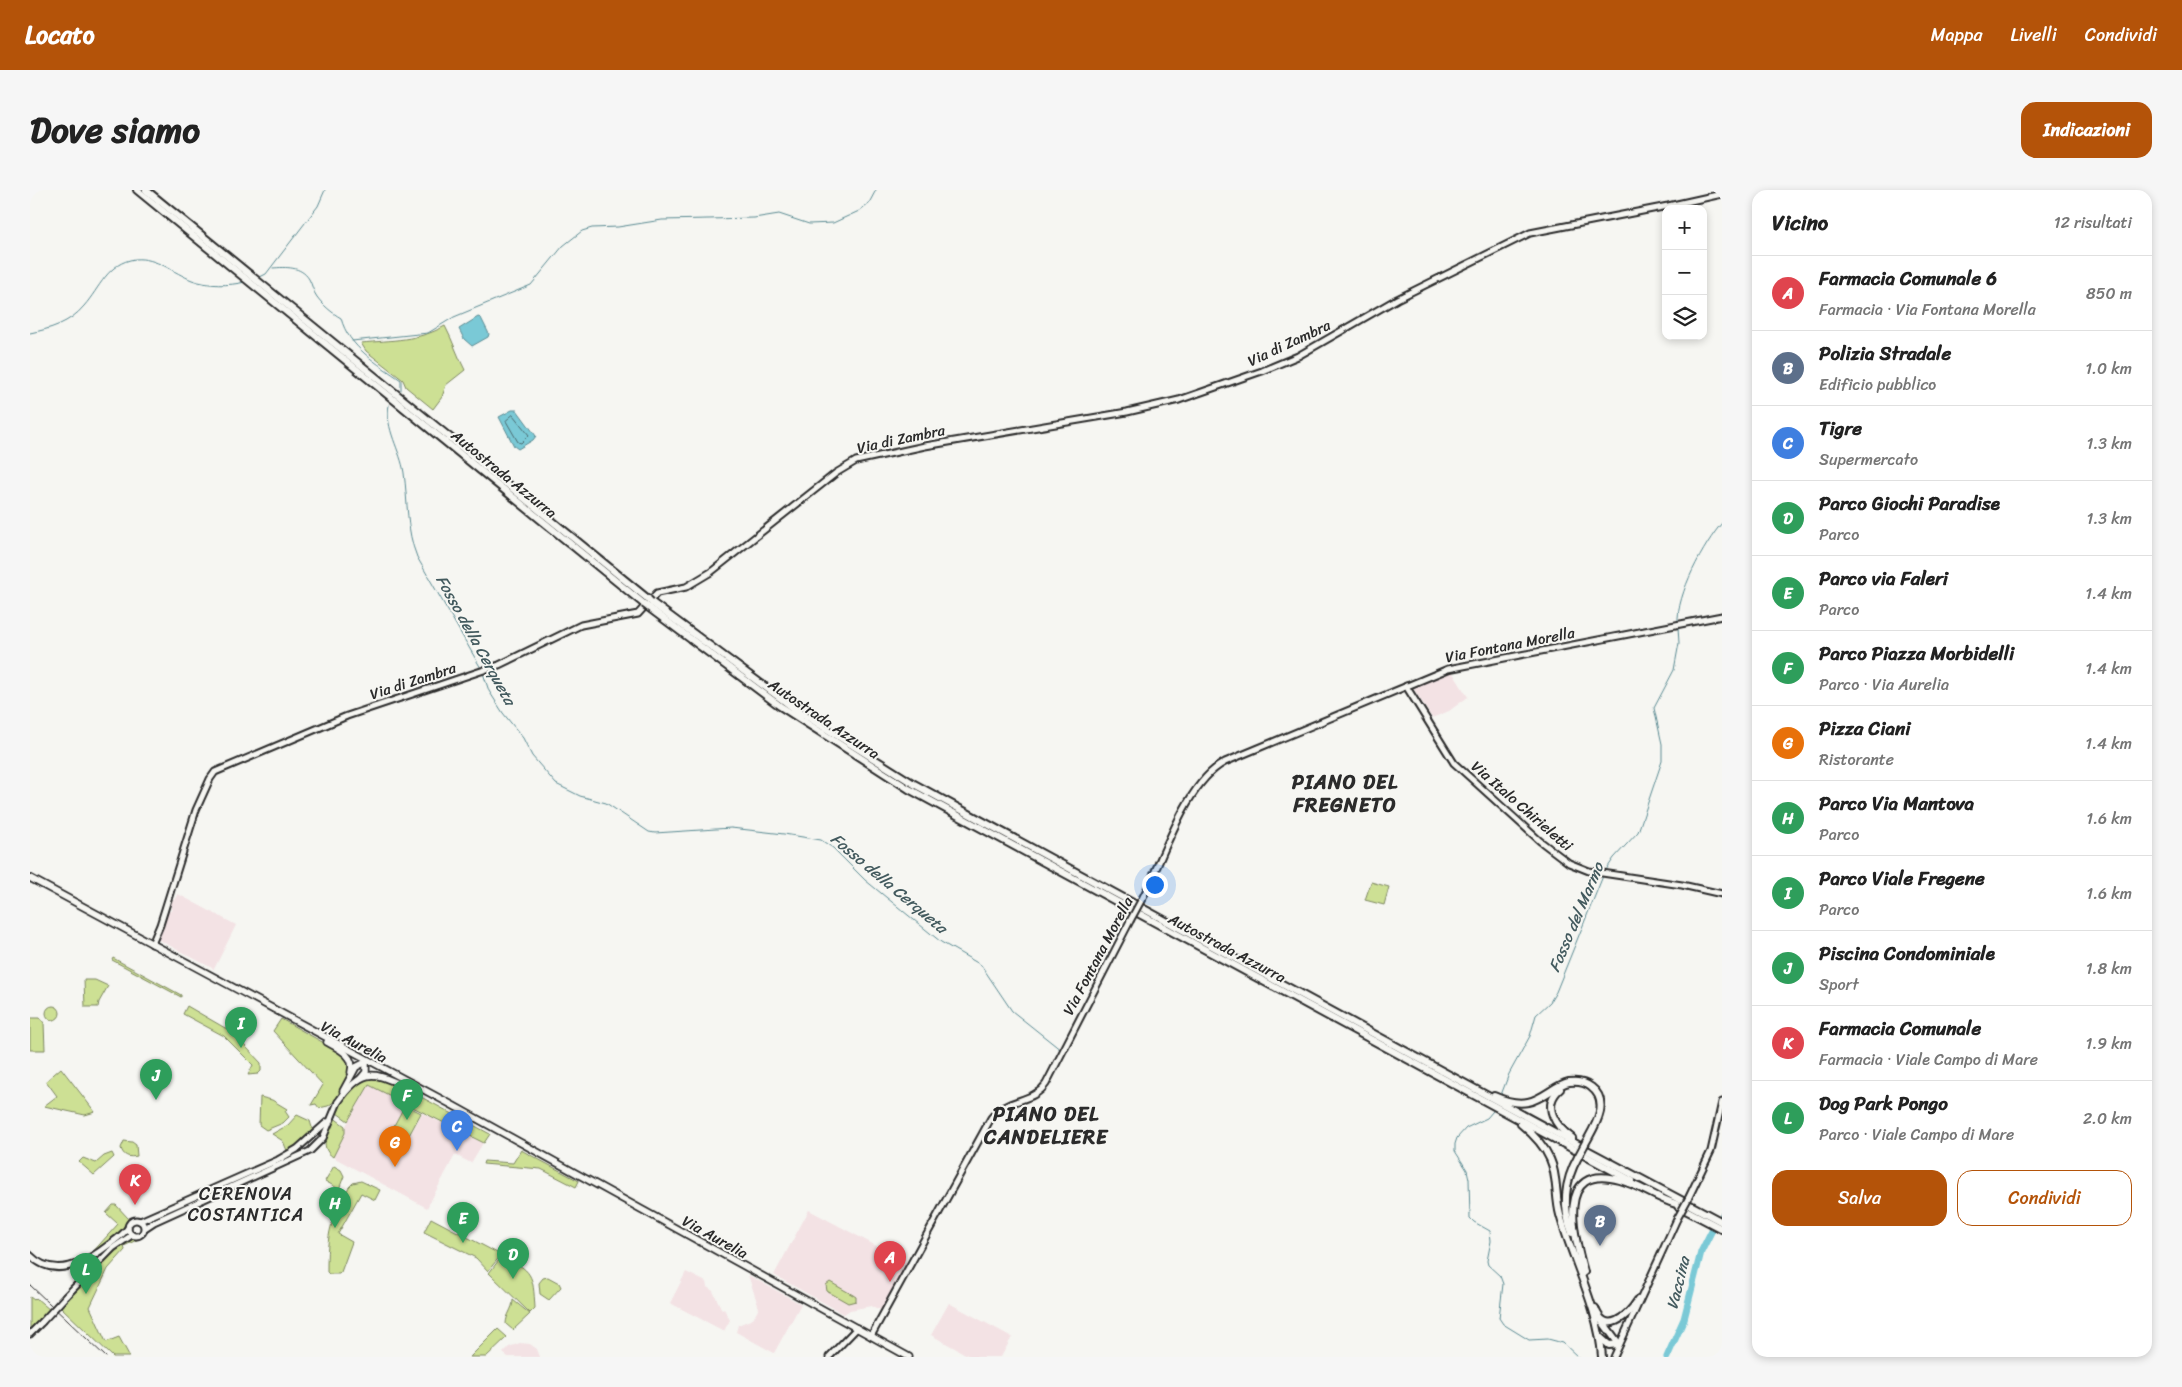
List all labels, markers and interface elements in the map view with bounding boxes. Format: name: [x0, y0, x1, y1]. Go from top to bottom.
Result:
text: Locato: [25, 14, 95, 56]
text: Mappa: [1931, 19, 1983, 51]
text: Livelli: [2011, 19, 2057, 51]
text: Condividi: [2085, 19, 2157, 51]
text: Dove siamo: [30, 99, 200, 161]
button: Indicazioni: [2021, 102, 2152, 158]
text: Vicino: [1772, 204, 1828, 242]
map controls: [1662, 205, 1707, 340]
button: +: [1662, 205, 1707, 250]
text: 12 risultati: [2054, 208, 2132, 237]
button: −: [1662, 250, 1707, 295]
text: Farmacia Comunale 6: [1819, 262, 1997, 295]
text: A: [1783, 279, 1793, 308]
text: 850 m: [2086, 279, 2132, 308]
button: layers: [1662, 295, 1707, 340]
text: Farmacia · Via Fontana Morella: [1819, 295, 2036, 324]
street label: Via di Zambra: [1243, 312, 1335, 374]
text: Polizia Stradale: [1819, 337, 1951, 370]
text: B: [1783, 354, 1793, 383]
text: 1.0 km: [2085, 354, 2132, 383]
text: Edificio pubblico: [1819, 370, 1936, 399]
text: Tigre: [1819, 412, 1862, 445]
street label: Via di Zambra: [855, 417, 948, 461]
street label: Autostrada Azzurra: [445, 422, 563, 525]
text: C: [1783, 429, 1793, 458]
text: 1.3 km: [2087, 429, 2132, 458]
text: Supermercato: [1819, 445, 1918, 474]
text: Parco Giochi Paradise: [1819, 487, 2000, 520]
text: D: [1783, 504, 1793, 533]
text: 1.3 km: [2087, 504, 2132, 533]
text: Parco: [1819, 520, 1859, 549]
text: Parco via Faleri: [1819, 562, 1948, 595]
water label: Fosso della Cerqueta: [428, 569, 525, 712]
text: E: [1784, 579, 1792, 608]
text: 1.4 km: [2085, 579, 2132, 608]
text: Parco: [1819, 595, 1859, 624]
street label: Via Fontana Morella: [1443, 620, 1577, 670]
text: Parco Piazza Morbidelli: [1819, 637, 2014, 670]
text: F: [1784, 654, 1792, 683]
text: 1.4 km: [2085, 654, 2132, 683]
street label: Via di Zambra: [367, 655, 460, 707]
text: Parco · Via Aurelia: [1819, 670, 1949, 699]
street label: Autostrada Azzurra: [762, 671, 886, 766]
text: Pizza Ciani: [1819, 712, 1911, 745]
text: G: [1783, 729, 1793, 758]
text: 1.4 km: [2085, 729, 2132, 758]
text: Ristorante: [1819, 745, 1894, 774]
street label: Via Italo Chirieletti: [1465, 754, 1580, 858]
district label: PIANO DEL FREGNETO: [1292, 765, 1398, 823]
text: Parco Via Mantova: [1819, 787, 1974, 820]
text: H: [1782, 804, 1794, 833]
text: 1.6 km: [2086, 804, 2132, 833]
text: Parco: [1819, 820, 1859, 849]
water label: Fosso della Cerqueta: [824, 825, 956, 942]
water label: Fosso del Marmo: [1540, 857, 1613, 976]
text: Parco Viale Fregene: [1819, 862, 1985, 895]
your location: [1142, 872, 1168, 898]
text: I: [1785, 879, 1791, 908]
text: 1.6 km: [2086, 879, 2132, 908]
street label: Via Fontana Morella: [1056, 891, 1141, 1020]
text: Parco: [1819, 895, 1859, 924]
street label: Autostrada Azzurra: [1163, 906, 1291, 990]
text: Piscina Condominiale: [1819, 937, 1995, 970]
text: J: [1784, 954, 1792, 983]
text: 1.8 km: [2086, 954, 2132, 983]
text: Sport: [1819, 970, 1859, 999]
pin: I: [225, 1007, 257, 1048]
text: Farmacia Comunale: [1819, 1012, 1981, 1045]
street label: Via Aurelia: [316, 1014, 392, 1071]
text: K: [1783, 1029, 1793, 1058]
text: 1.9 km: [2086, 1029, 2132, 1058]
text: Farmacia · Viale Campo di Mare: [1819, 1045, 2038, 1074]
pin: J: [140, 1059, 172, 1100]
pin: F: [391, 1079, 423, 1120]
text: Dog Park Pongo: [1819, 1087, 1948, 1120]
district label: PIANO DEL CANDELIERE: [983, 1097, 1109, 1155]
text: L: [1784, 1104, 1792, 1133]
text: 2.0 km: [2083, 1104, 2132, 1133]
pin: C: [441, 1110, 473, 1151]
text: Parco · Viale Campo di Mare: [1819, 1120, 2014, 1149]
pin: G: [379, 1126, 411, 1167]
pin: K: [119, 1164, 151, 1205]
button: Salva: [1772, 1170, 1947, 1226]
button: Condividi: [1957, 1170, 2132, 1226]
district label: CERENOVA COSTANTICA: [188, 1178, 304, 1231]
pin: H: [319, 1187, 351, 1228]
pin: E: [447, 1202, 479, 1243]
pin: B: [1584, 1205, 1616, 1246]
street label: Via Aurelia: [677, 1208, 753, 1266]
pin: D: [497, 1238, 529, 1279]
pin: A: [874, 1241, 906, 1282]
water label: Vaccina: [1657, 1252, 1699, 1312]
pin: L: [70, 1253, 102, 1294]

